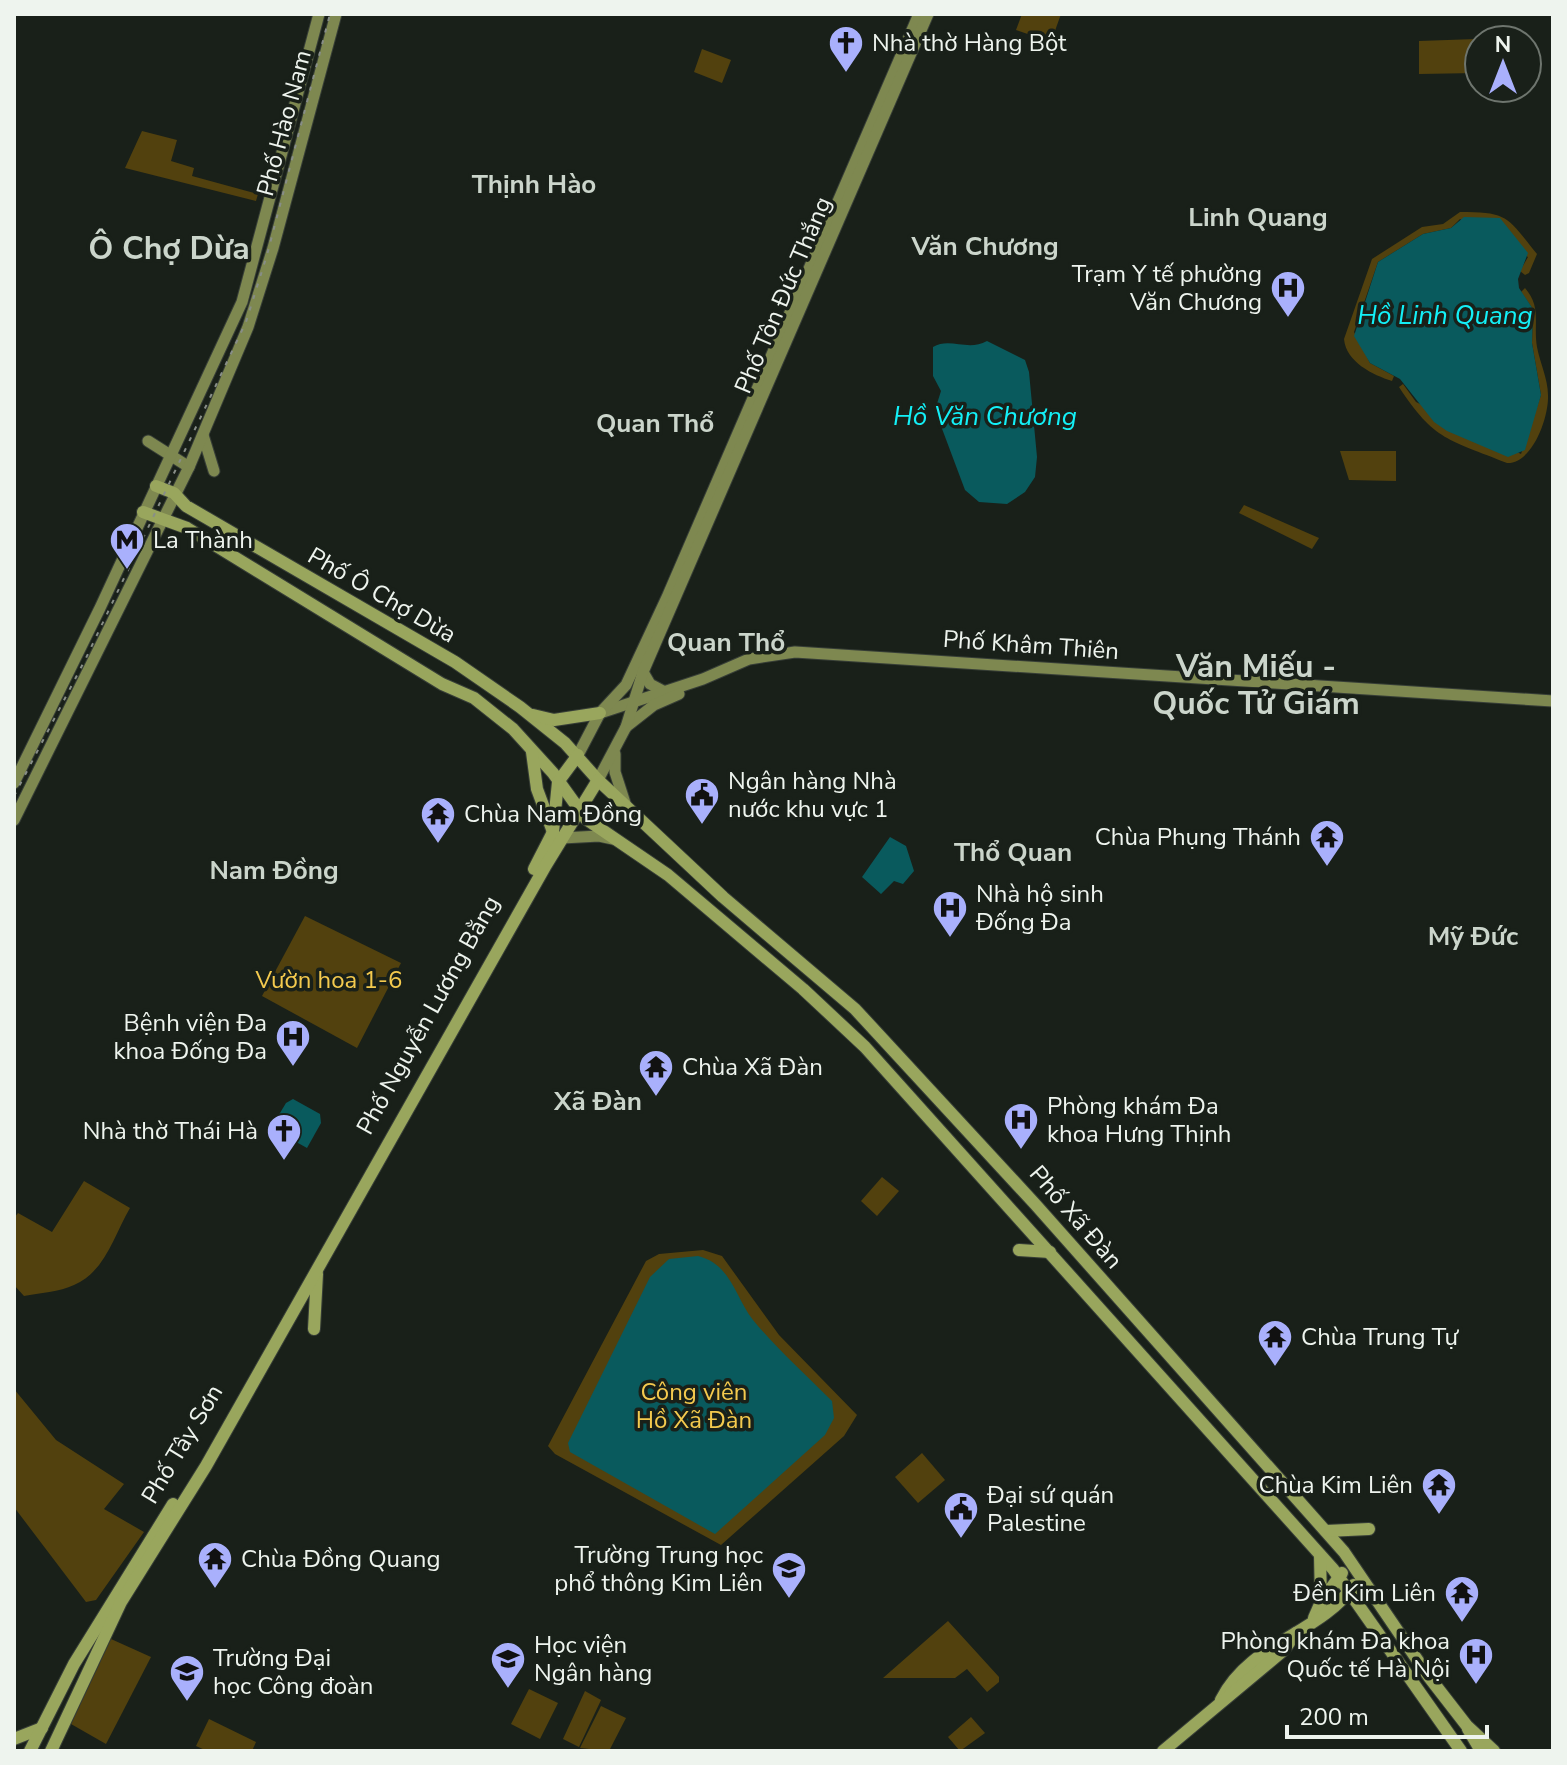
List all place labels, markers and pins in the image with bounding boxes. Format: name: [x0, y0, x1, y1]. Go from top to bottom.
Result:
church icon: Nhà thờ Hàng Bột: [827, 24, 865, 74]
place label: Nhà thờ Hàng Bột: [872, 27, 1067, 59]
place label: Trạm Y tế phường Văn Chương: [1072, 258, 1262, 318]
hospital icon: Trạm Y tế phường Văn Chương: [1269, 269, 1307, 319]
metro station icon: La Thành: [108, 521, 146, 571]
place label: La Thành: [153, 524, 253, 556]
place label: Ngân hàng Nhà nước khu vực 1: [728, 765, 897, 825]
public building icon: Ngân hàng Nhà nước khu vực 1: [683, 776, 721, 826]
temple icon: Chùa Nam Đồng: [419, 795, 457, 845]
place label: Chùa Nam Đồng: [464, 798, 642, 830]
temple icon: Chùa Phụng Thánh: [1308, 818, 1346, 868]
place label: Chùa Phụng Thánh: [1095, 821, 1301, 853]
place label: Nhà hộ sinh Đống Đa: [975, 878, 1104, 938]
hospital icon: Nhà hộ sinh Đống Đa: [931, 889, 969, 939]
place label: Bệnh viện Đa khoa Đống Đa: [114, 1007, 267, 1067]
hospital icon: Bệnh viện Đa khoa Đống Đa: [274, 1018, 312, 1068]
temple icon: Chùa Xã Đàn: [637, 1048, 675, 1098]
place label: Chùa Xã Đàn: [682, 1051, 823, 1083]
place label: Phòng khám Đa khoa Hưng Thịnh: [1047, 1090, 1231, 1150]
hospital icon: Phòng khám Đa khoa Hưng Thịnh: [1002, 1101, 1040, 1151]
church icon: Nhà thờ Thái Hà: [265, 1112, 303, 1162]
place label: Nhà thờ Thái Hà: [83, 1115, 258, 1147]
temple icon: Chùa Trung Tự: [1256, 1318, 1294, 1368]
place label: Chùa Trung Tự: [1301, 1321, 1459, 1353]
temple icon: Chùa Kim Liên: [1420, 1466, 1458, 1516]
place label: Chùa Kim Liên: [1259, 1469, 1413, 1501]
place label: Đại sứ quán Palestine: [986, 1479, 1114, 1539]
public building icon: Đại sứ quán Palestine: [942, 1490, 980, 1540]
place label: Trường Trung học phổ thông Kim Liên: [554, 1539, 763, 1599]
temple icon: Chùa Đồng Quang: [196, 1540, 234, 1590]
place label: Chùa Đồng Quang: [241, 1543, 440, 1575]
school or university icon: Trường Trung học phổ thông Kim Liên: [770, 1550, 808, 1600]
temple icon: Đền Kim Liên: [1443, 1574, 1481, 1624]
place label: Đền Kim Liên: [1292, 1577, 1436, 1609]
place label: Phòng khám Đa khoa Quốc tế Hà Nội: [1221, 1625, 1450, 1685]
place label: Học viện Ngân hàng: [534, 1629, 652, 1689]
hospital icon: Phòng khám Đa khoa Quốc tế Hà Nội: [1457, 1636, 1495, 1686]
school or university icon: Học viện Ngân hàng: [489, 1640, 527, 1690]
place label: Trường Đại học Công đoàn: [213, 1642, 373, 1702]
school or university icon: Trường Đại học Công đoàn: [168, 1653, 206, 1703]

